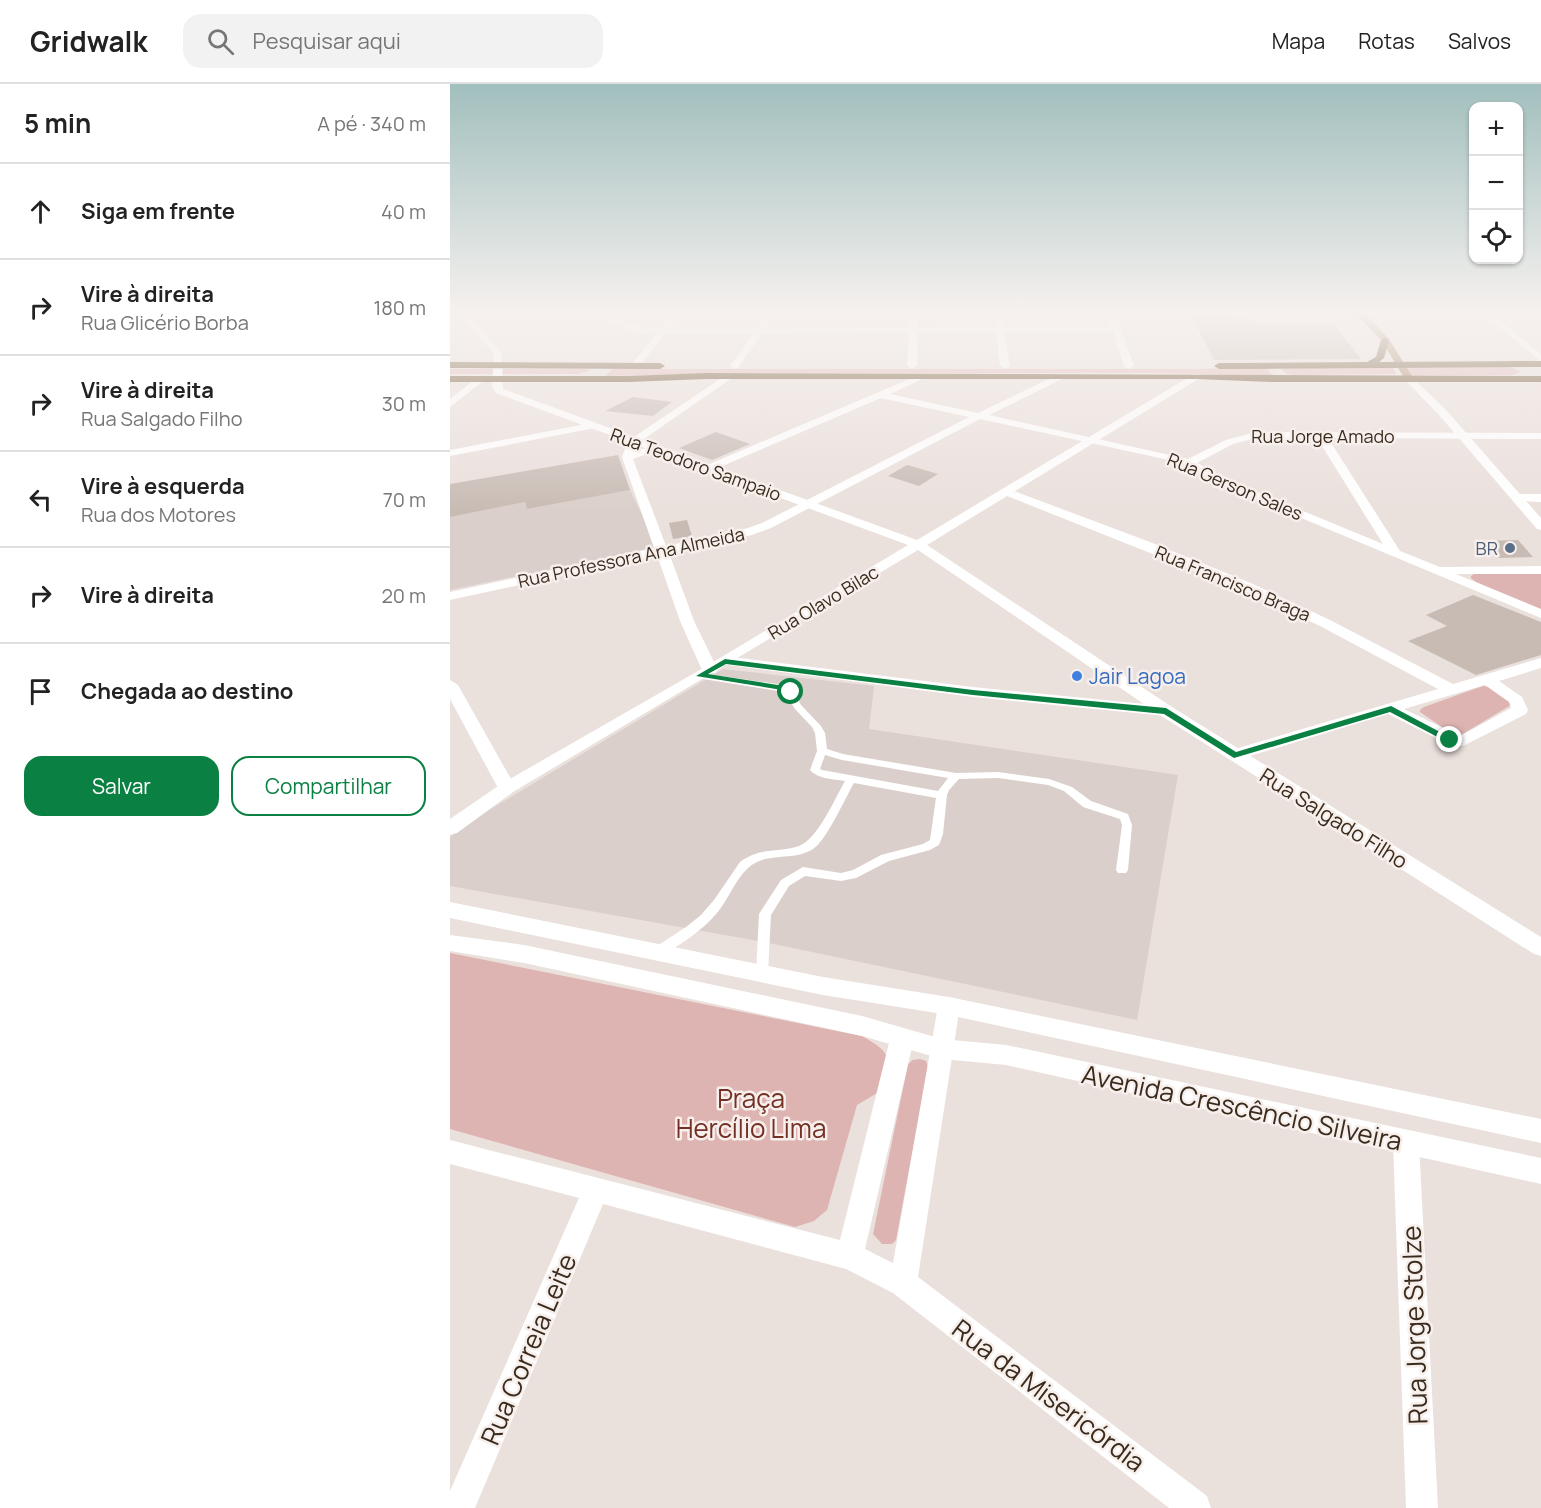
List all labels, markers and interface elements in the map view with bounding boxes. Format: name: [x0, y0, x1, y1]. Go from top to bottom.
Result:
search box: [183, 14, 603, 68]
text: Gridwalk: [30, 22, 147, 60]
icon: search: [204, 25, 237, 58]
text: Pesquisar aqui: [252, 26, 401, 56]
text: Mapa: [1272, 27, 1325, 55]
text: Rotas: [1358, 27, 1415, 55]
text: Salvos: [1448, 27, 1511, 55]
map controls: [1469, 102, 1523, 264]
button: +: [1469, 102, 1523, 156]
text: 5 min: [24, 105, 91, 141]
text: A pé · 340 m: [317, 110, 426, 137]
button: −: [1469, 156, 1523, 210]
icon: ahead: [24, 195, 57, 228]
text: Siga em frente: [81, 196, 235, 226]
text: 40 m: [381, 198, 426, 225]
button: locate: [1469, 210, 1523, 264]
text: Vire à direita: [81, 279, 214, 309]
icon: right: [24, 291, 57, 324]
text: 180 m: [373, 294, 426, 321]
text: Rua Glicério Borba: [81, 309, 249, 336]
text: Vire à direita: [81, 375, 214, 405]
icon: right: [24, 387, 57, 420]
text: 30 m: [382, 390, 426, 417]
text: Rua Salgado Filho: [81, 405, 242, 432]
street label: Rua Teodoro Sampaio: [607, 422, 785, 506]
street label: Rua Jorge Amado: [1251, 424, 1395, 448]
street label: Rua Gerson Sales: [1164, 447, 1306, 525]
text: Vire à esquerda: [81, 471, 245, 501]
icon: left: [24, 483, 57, 516]
text: 70 m: [383, 486, 426, 513]
text: Rua dos Motores: [81, 501, 236, 528]
street label: Rua Professora Ana Almeida: [515, 521, 747, 593]
place label: BR: [1476, 536, 1498, 560]
street label: Rua Francisco Braga: [1152, 539, 1314, 627]
marker: BR: [1503, 541, 1517, 555]
street label: Rua Olavo Bilac: [763, 560, 883, 644]
icon: right: [24, 579, 57, 612]
text: Vire à direita: [81, 580, 214, 610]
text: 20 m: [381, 582, 426, 609]
place label: Jair Lagoa: [1089, 662, 1186, 690]
marker: Jair Lagoa: [1070, 669, 1084, 683]
icon: arrive: [24, 675, 57, 708]
text: Chegada ao destino: [81, 676, 293, 706]
route start: [777, 678, 803, 704]
route end: [1436, 726, 1462, 752]
button: Salvar: [24, 756, 219, 816]
button: Compartilhar: [231, 756, 426, 816]
street label: Rua Salgado Filho: [1255, 761, 1413, 875]
street label: Avenida Crescêncio Silveira: [1078, 1055, 1406, 1159]
park label: Praça Hercílio Lima: [676, 1080, 826, 1146]
street label: Rua Jorge Stolze: [1393, 1225, 1435, 1425]
street label: Rua Correia Leite: [471, 1248, 585, 1450]
street label: Rua da Misericórdia: [945, 1310, 1153, 1480]

